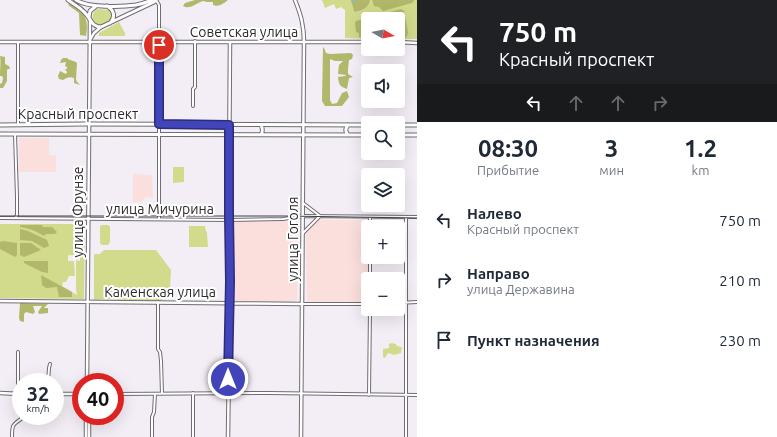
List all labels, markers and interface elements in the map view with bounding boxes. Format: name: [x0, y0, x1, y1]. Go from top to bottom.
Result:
north arrow: [361, 12, 405, 56]
map controls: [361, 12, 405, 316]
icon: left: [433, 16, 485, 68]
text: 750 m: [499, 16, 577, 47]
street label: Советская улица: [190, 24, 298, 40]
pin: [142, 28, 176, 62]
icon: arrive: [148, 34, 170, 56]
text: Красный проспект: [499, 49, 654, 69]
button: sound: [361, 64, 405, 108]
icon: left: [523, 92, 545, 114]
icon: ahead: [565, 92, 587, 114]
icon: ahead: [607, 92, 629, 114]
icon: right: [649, 92, 671, 114]
street label: Красный проспект: [18, 106, 138, 122]
button: search: [361, 116, 405, 160]
text: 08:30: [478, 135, 538, 162]
text: 3: [605, 135, 618, 162]
text: 1.2: [684, 135, 717, 162]
text: Прибытие: [477, 163, 539, 177]
text: мин: [599, 163, 624, 177]
text: km: [692, 163, 709, 177]
street label: улица Фрунзе: [70, 166, 86, 258]
button: layers: [361, 168, 405, 212]
street label: улица Гоголя: [285, 197, 301, 281]
street label: улица Мичурина: [106, 201, 214, 217]
text: Налево: [467, 205, 522, 222]
icon: left: [433, 209, 455, 231]
text: 750 m: [719, 212, 761, 229]
button: +: [361, 220, 405, 264]
text: Красный проспект: [467, 222, 579, 236]
text: Направо: [467, 265, 530, 282]
icon: right: [433, 269, 455, 291]
button: −: [361, 272, 405, 316]
text: 210 m: [719, 272, 761, 289]
text: улица Державина: [467, 282, 575, 296]
street label: Каменская улица: [104, 284, 216, 300]
icon: arrive: [433, 329, 455, 351]
text: Пункт назначения: [467, 332, 600, 349]
text: 230 m: [719, 332, 761, 349]
position arrow: [207, 358, 249, 400]
speed limit sign: 40: [72, 373, 124, 425]
text: 32: [27, 382, 49, 405]
text: km/h: [26, 403, 50, 414]

